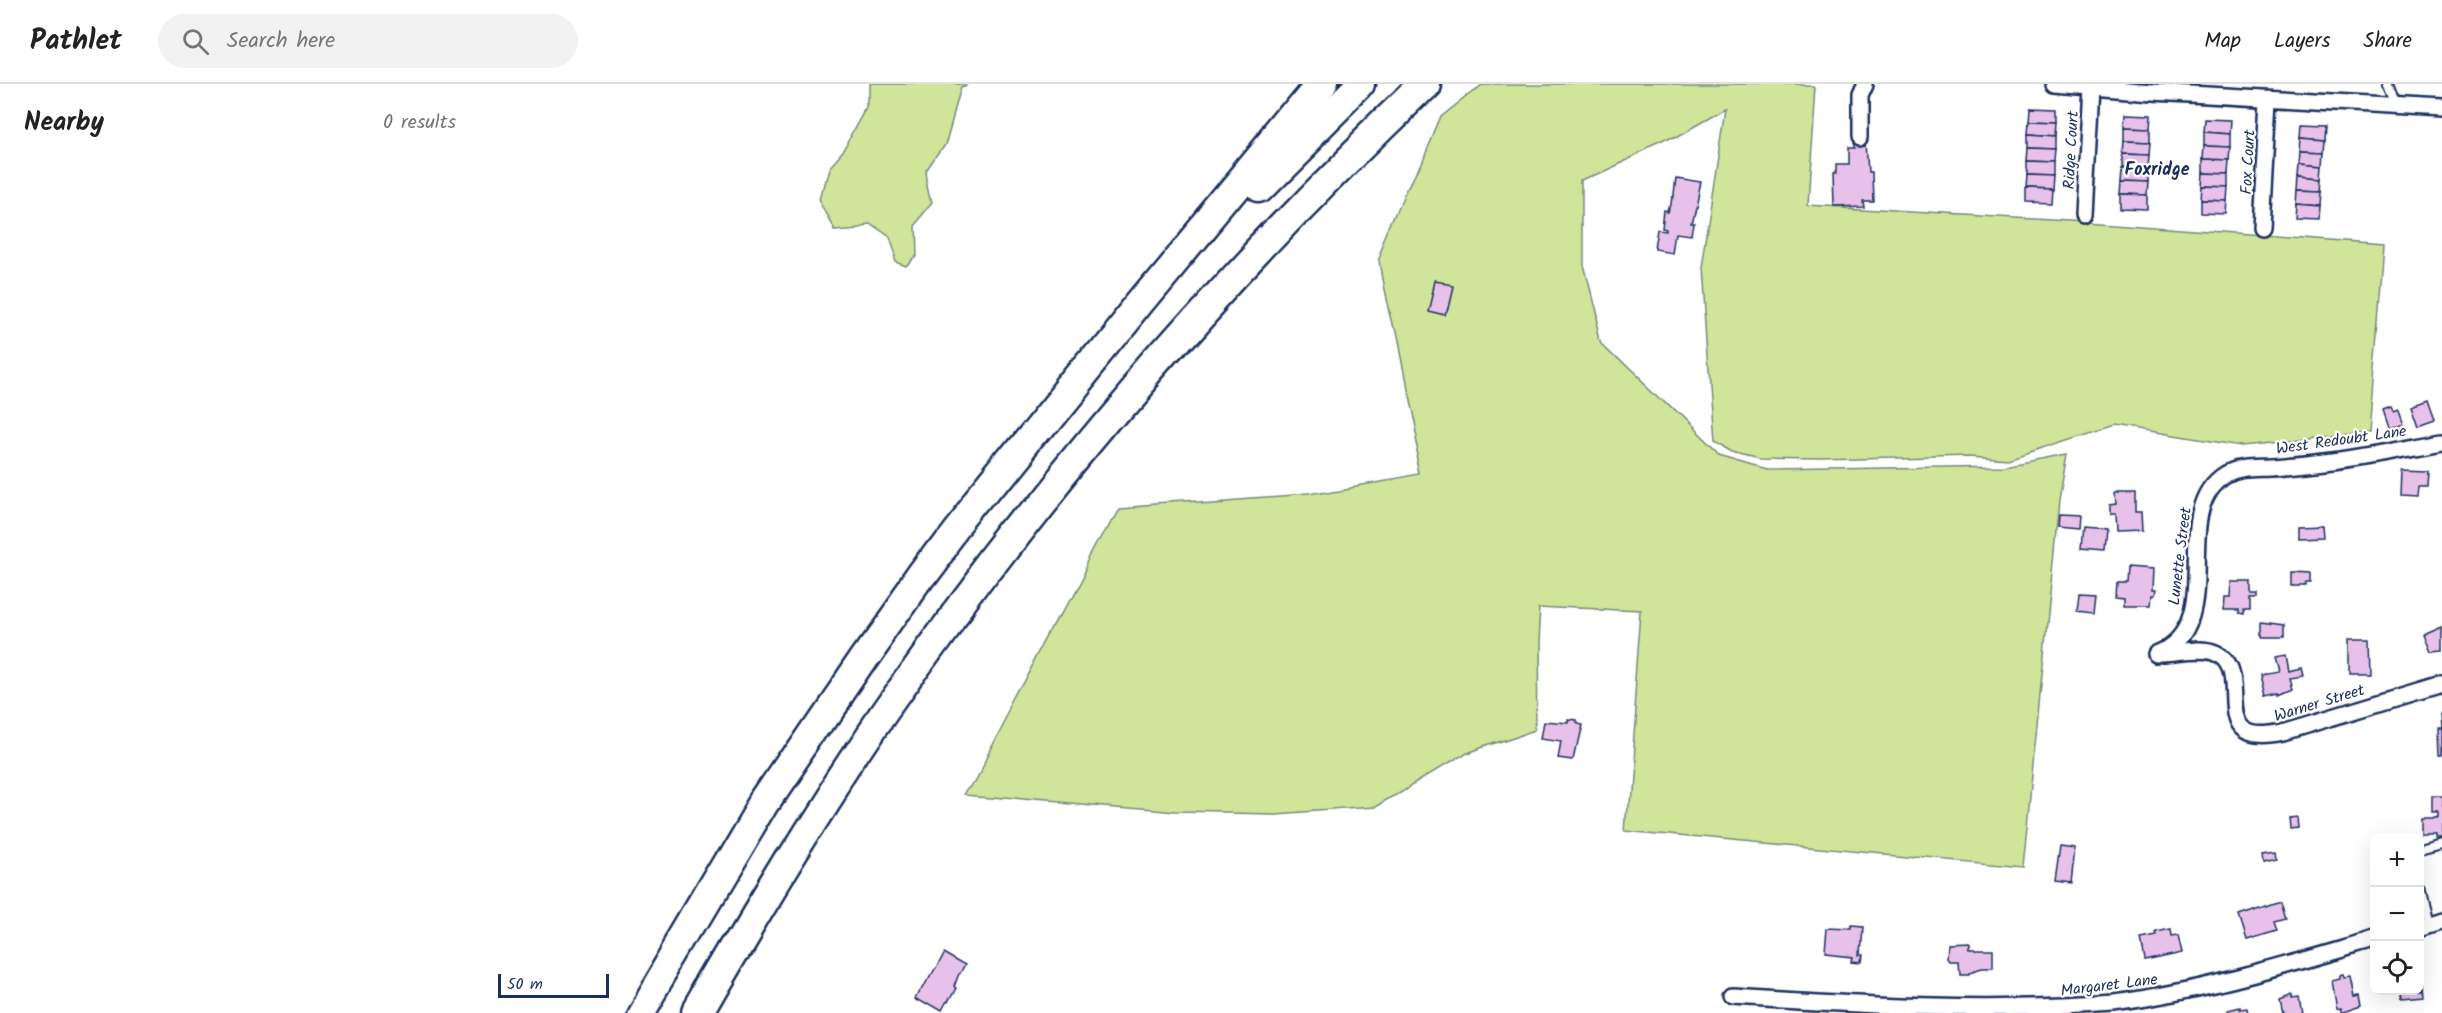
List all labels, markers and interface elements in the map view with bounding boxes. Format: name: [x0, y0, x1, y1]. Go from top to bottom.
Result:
search box: [158, 14, 578, 68]
text: Pathlet: [30, 19, 122, 64]
text: Search here: [227, 24, 335, 59]
icon: search: [179, 25, 212, 58]
text: Map: [2204, 25, 2241, 58]
text: Layers: [2274, 25, 2330, 58]
text: Share: [2363, 25, 2412, 58]
text: Nearby: [24, 102, 104, 144]
text: 0 results: [383, 107, 456, 139]
street label: Ridge Court: [2057, 109, 2086, 190]
street label: Fox Court: [2234, 128, 2263, 195]
district label: Foxridge: [2125, 156, 2190, 185]
street label: West Redoubt Lane: [2274, 419, 2408, 462]
street label: Lunette Street: [2162, 505, 2199, 607]
street label: Warner Street: [2271, 678, 2368, 729]
map controls: [2370, 833, 2424, 995]
button: +: [2370, 833, 2424, 887]
button: −: [2370, 887, 2424, 941]
button: locate: [2370, 941, 2424, 995]
street label: Margaret Lane: [2059, 967, 2159, 1004]
scale bar: [498, 971, 609, 998]
text: 50 m: [507, 972, 543, 997]

